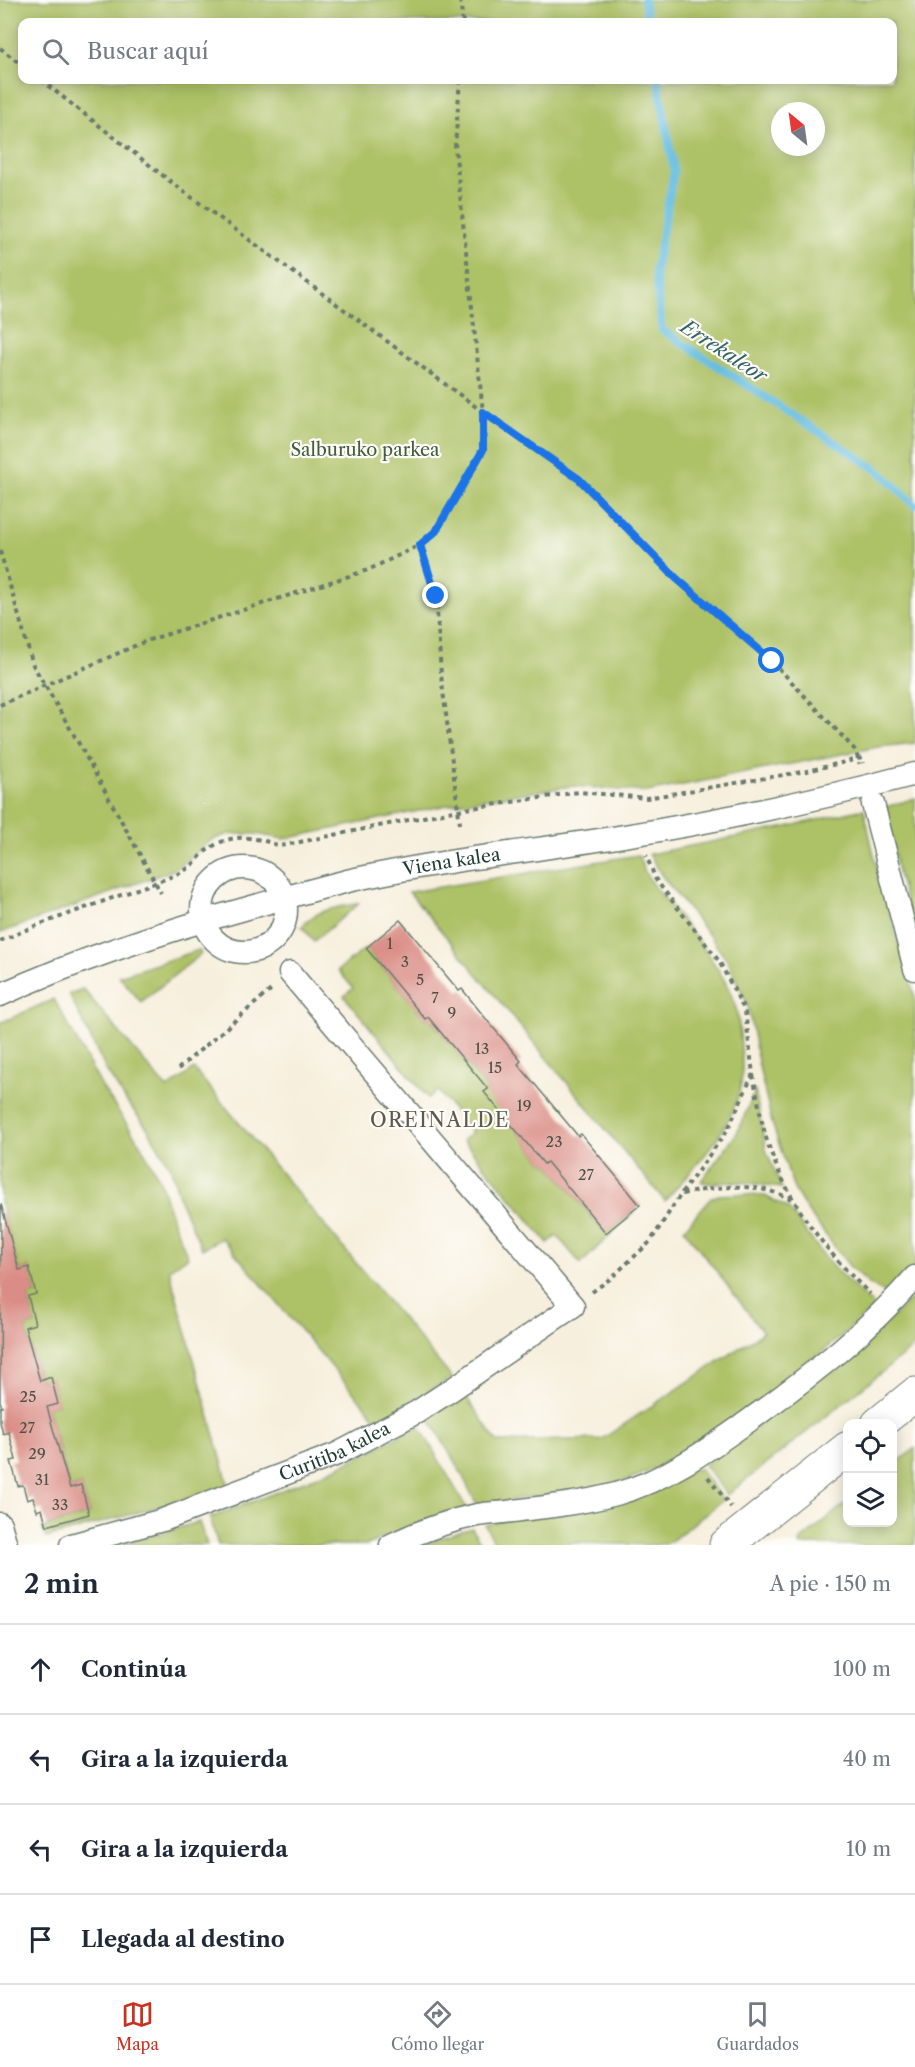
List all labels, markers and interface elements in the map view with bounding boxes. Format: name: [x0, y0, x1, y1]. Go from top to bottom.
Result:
search box: [18, 18, 897, 84]
icon: search: [39, 35, 72, 68]
text: Buscar aquí: [87, 38, 209, 65]
north arrow: [771, 102, 825, 156]
water label: Errekaleor: [675, 313, 773, 389]
park label: Salburuko parkea: [290, 439, 440, 461]
route end: [422, 582, 448, 608]
route start: [758, 647, 784, 673]
street label: Viena kalea: [400, 843, 502, 881]
house number: 1: [387, 934, 394, 953]
house number: 3: [401, 952, 409, 971]
house number: 5: [416, 970, 424, 989]
house number: 7: [431, 988, 439, 1007]
house number: 9: [448, 1003, 456, 1022]
house number: 13: [475, 1039, 489, 1058]
house number: 15: [488, 1058, 502, 1077]
house number: 19: [516, 1096, 532, 1115]
district label: OREINALDE: [370, 1108, 510, 1132]
house number: 23: [546, 1132, 562, 1151]
house number: 27: [578, 1165, 595, 1184]
house number: 25: [20, 1387, 36, 1406]
street label: Curitiba kalea: [276, 1417, 394, 1486]
house number: 27: [19, 1418, 36, 1437]
map controls: [843, 1419, 897, 1527]
button: locate: [843, 1419, 897, 1473]
house number: 29: [28, 1444, 46, 1463]
house number: 31: [35, 1470, 50, 1489]
button: layers: [843, 1473, 897, 1527]
house number: 33: [52, 1495, 68, 1514]
text: 2 min: [24, 1568, 99, 1600]
text: A pie · 150 m: [770, 1572, 891, 1596]
icon: ahead: [24, 1653, 57, 1686]
text: Continúa: [81, 1656, 187, 1683]
text: 100 m: [833, 1657, 891, 1681]
icon: left: [24, 1743, 57, 1776]
text: Gira a la izquierda: [81, 1746, 288, 1773]
text: 40 m: [843, 1747, 891, 1771]
icon: left: [24, 1833, 57, 1866]
text: Gira a la izquierda: [81, 1836, 288, 1863]
text: 10 m: [846, 1837, 891, 1861]
icon: arrive: [24, 1923, 57, 1956]
text: Llegada al destino: [81, 1926, 285, 1953]
tab: Mapa: [116, 1998, 159, 2054]
tab: Cómo llegar: [391, 1998, 484, 2054]
tab: Guardados: [716, 1998, 799, 2054]

